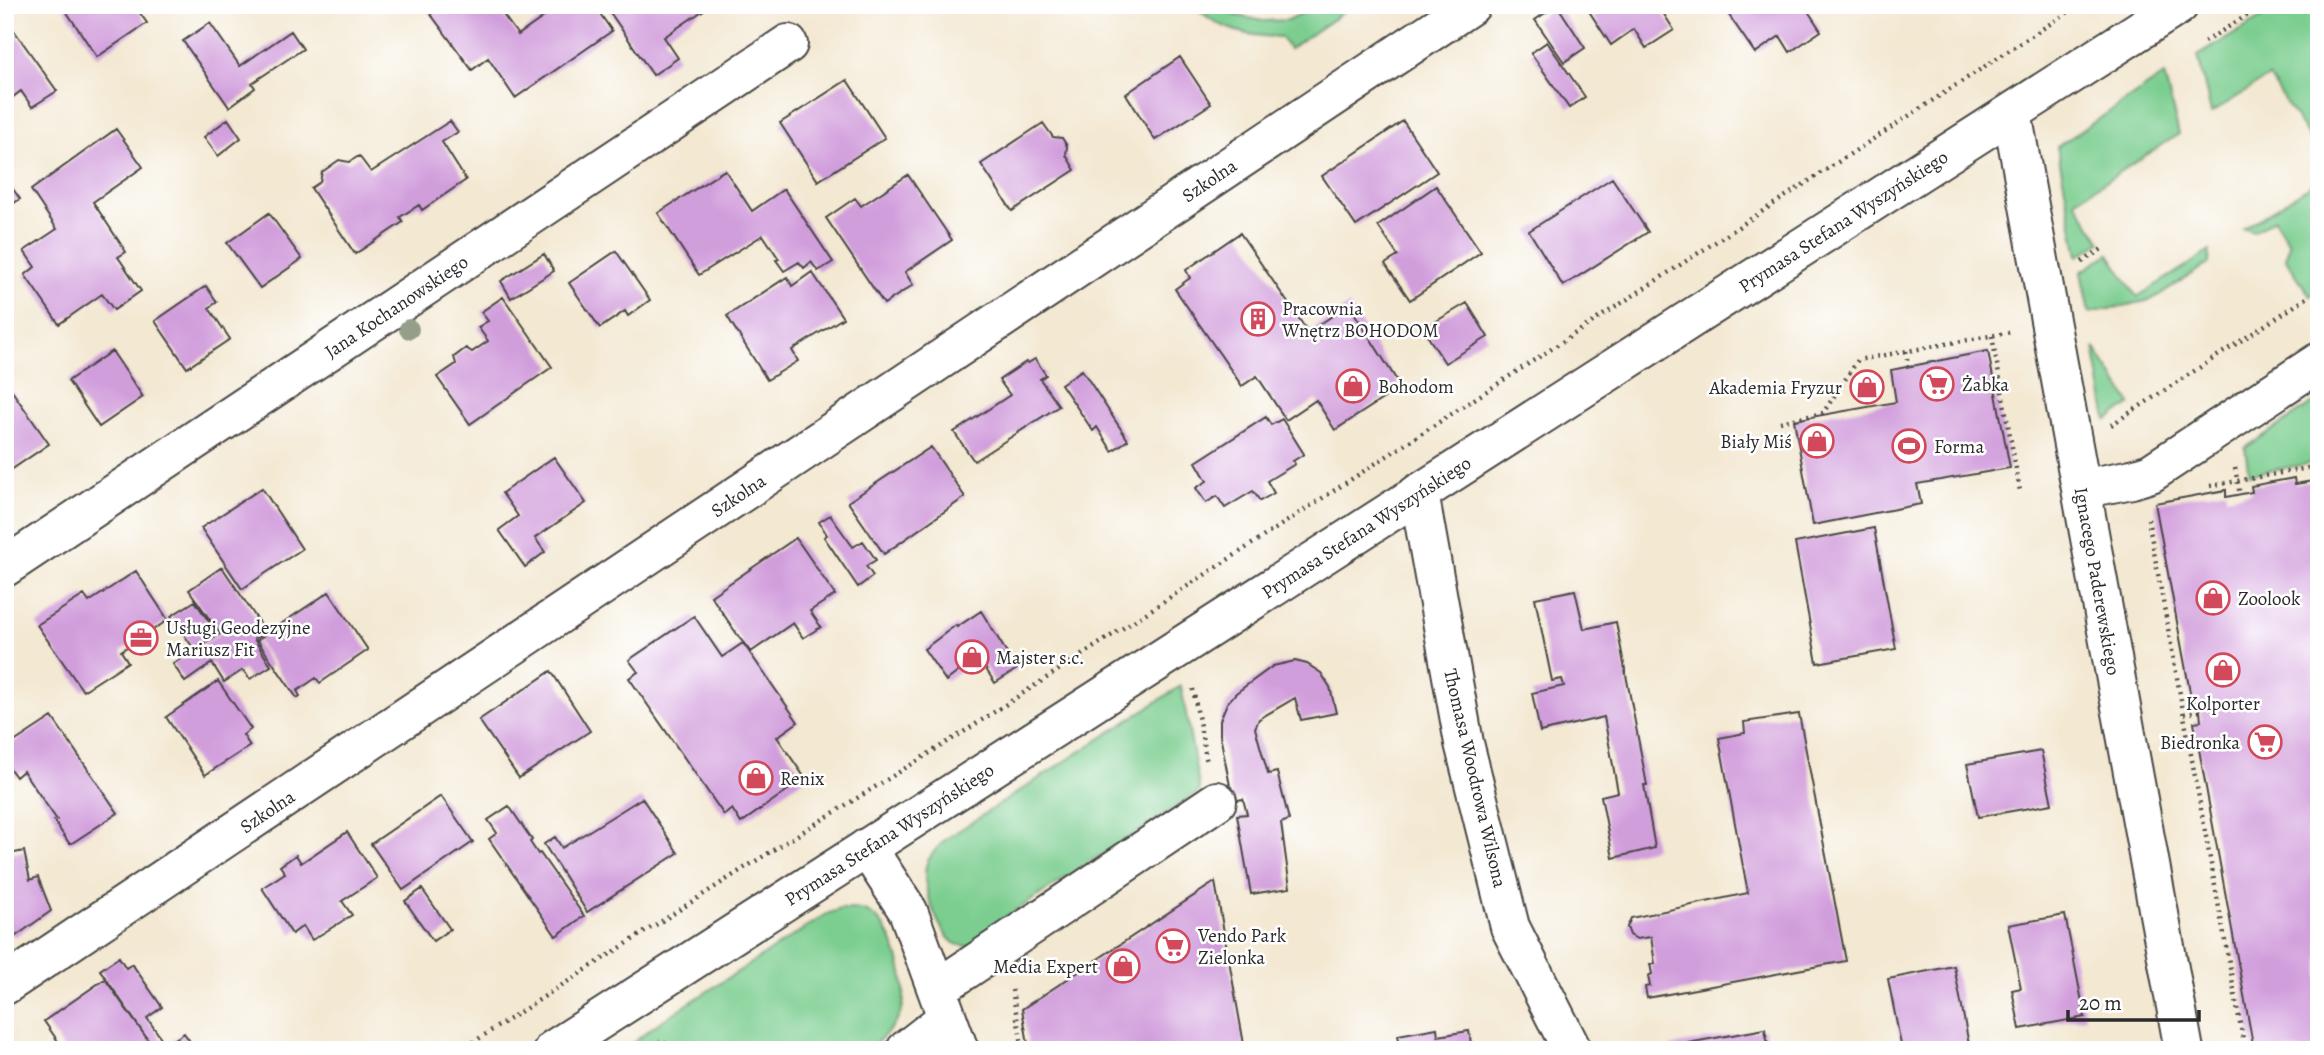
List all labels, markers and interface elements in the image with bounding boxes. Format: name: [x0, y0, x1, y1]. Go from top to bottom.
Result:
street label: Prymasa Stefana Wyszyńskiego: [1734, 144, 1953, 299]
street label: Szkolna: [1177, 153, 1242, 209]
street label: Jana Kochanowskiego: [320, 249, 474, 365]
place label: Pracownia Wnętrz BOHODOM: [1281, 296, 1439, 344]
building icon: Pracownia Wnętrz BOHODOM: [1239, 300, 1277, 338]
supermarket icon: Żabka: [1918, 365, 1956, 403]
shop icon: Bohodom: [1334, 367, 1372, 405]
shop icon: Akademia Fryzur: [1848, 368, 1886, 406]
place label: Żabka: [1962, 372, 2009, 398]
place label: Bohodom: [1378, 374, 1454, 400]
place label: Akademia Fryzur: [1708, 375, 1842, 401]
shop icon: Biały Miś: [1798, 422, 1836, 460]
sports icon: Forma: [1890, 427, 1928, 465]
place label: Biały Miś: [1720, 429, 1792, 455]
place label: Forma: [1934, 434, 1984, 460]
street label: Prymasa Stefana Wyszyńskiego: [1257, 450, 1476, 605]
street label: Szkolna: [706, 468, 771, 524]
street label: Ignacego Paderewskiego: [2068, 485, 2126, 677]
shop icon: Zoolook: [2194, 579, 2232, 617]
place label: Zoolook: [2238, 586, 2301, 612]
place label: Usługi Geodezyjne Mariusz Fit: [166, 615, 311, 663]
office icon: Usługi Geodezyjne Mariusz Fit: [122, 619, 160, 657]
shop icon: Majster s.c.: [953, 638, 991, 676]
place label: Majster s.c.: [996, 645, 1085, 671]
shop icon: Kolporter: [2204, 651, 2242, 689]
street label: Thomasa Woodrowa Wilsona: [1437, 666, 1513, 890]
place label: Kolporter: [2186, 691, 2260, 717]
supermarket icon: Biedronka: [2246, 723, 2284, 761]
place label: Biedronka: [2160, 730, 2240, 756]
street label: Prymasa Stefana Wyszyńskiego: [780, 757, 999, 912]
shop icon: Renix: [737, 759, 775, 797]
place label: Renix: [780, 766, 824, 792]
street label: Szkolna: [235, 784, 300, 840]
place label: Vendo Park Zielonka: [1197, 923, 1287, 971]
supermarket icon: Vendo Park Zielonka: [1154, 927, 1192, 965]
shop icon: Media Expert: [1104, 947, 1142, 985]
place label: Media Expert: [993, 954, 1098, 980]
scale bar: [2068, 978, 2200, 1022]
text: 20 m: [2079, 989, 2122, 1017]

